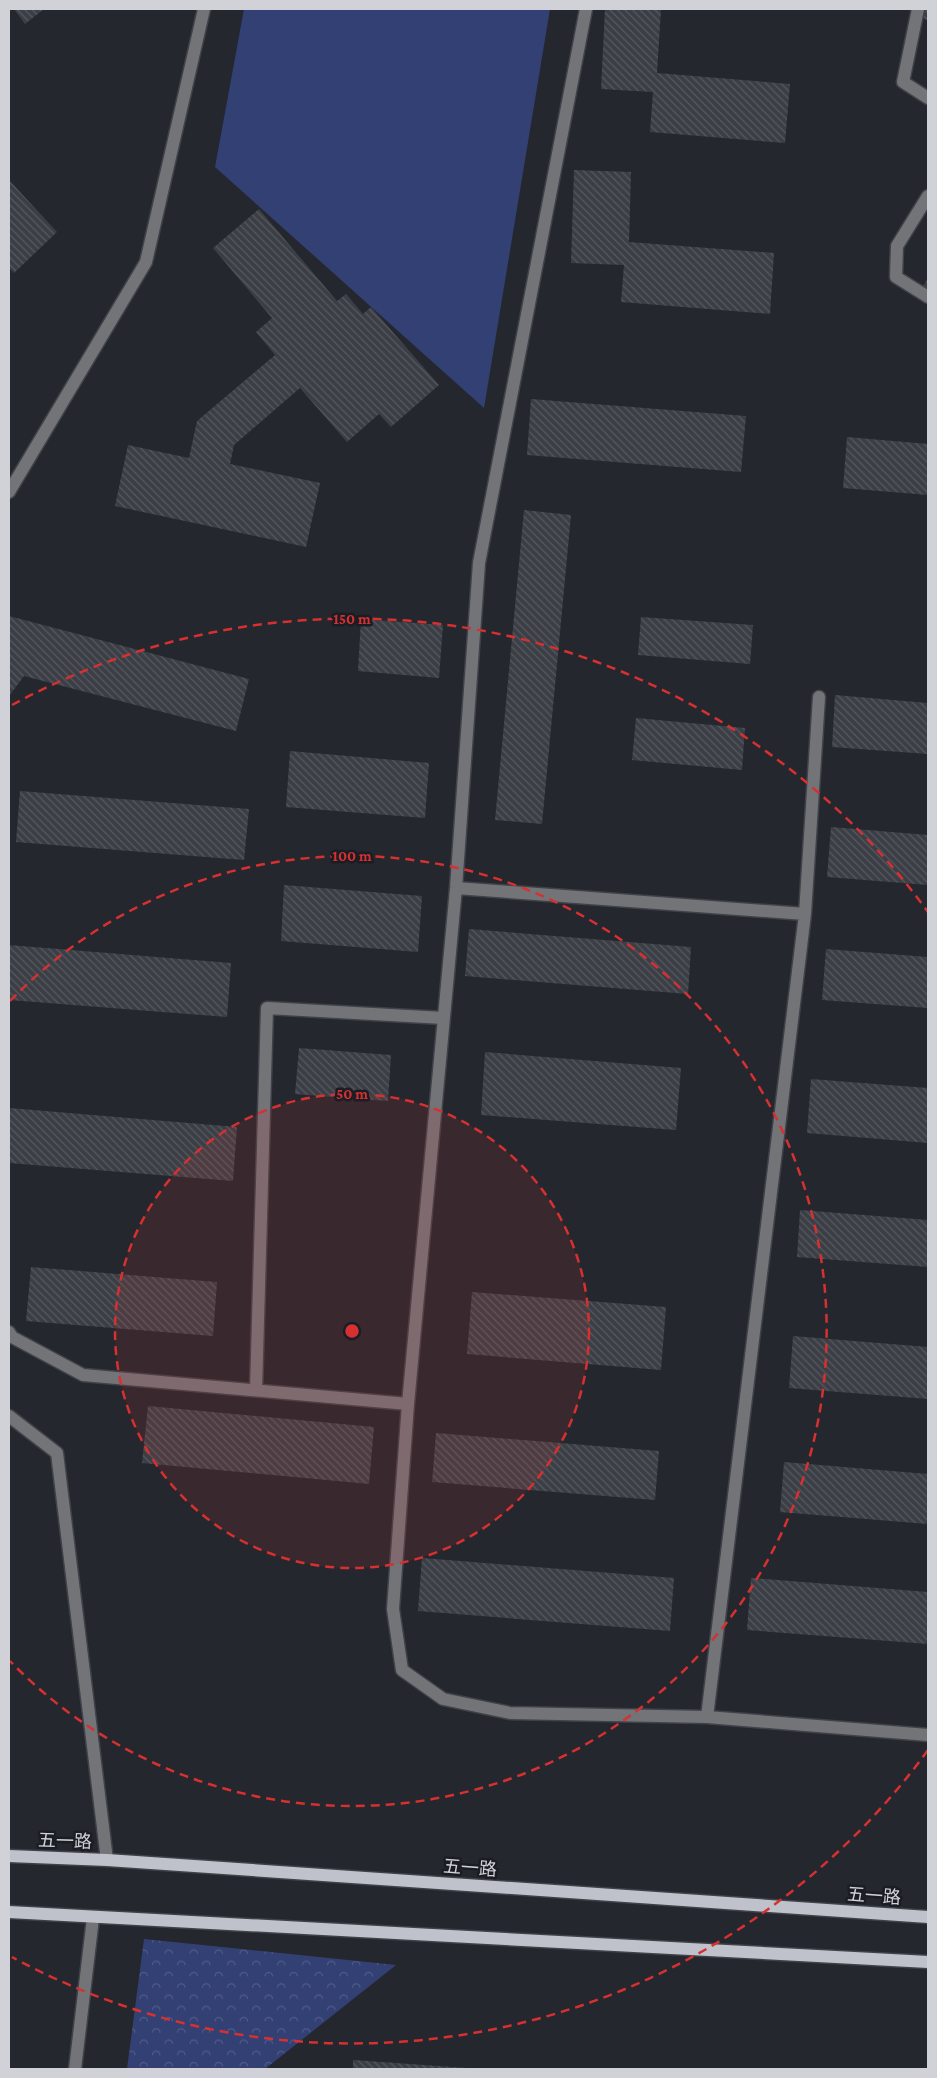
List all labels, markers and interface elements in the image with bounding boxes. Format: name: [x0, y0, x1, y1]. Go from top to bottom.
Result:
text: 150 m: [333, 611, 371, 627]
text: 100 m: [332, 848, 372, 864]
text: 50 m: [336, 1086, 368, 1102]
centre of rings: [343, 1322, 361, 1340]
street label: 五一路: [38, 1830, 92, 1852]
street label: 五一路: [442, 1856, 498, 1880]
street label: 五一路: [846, 1884, 902, 1908]

